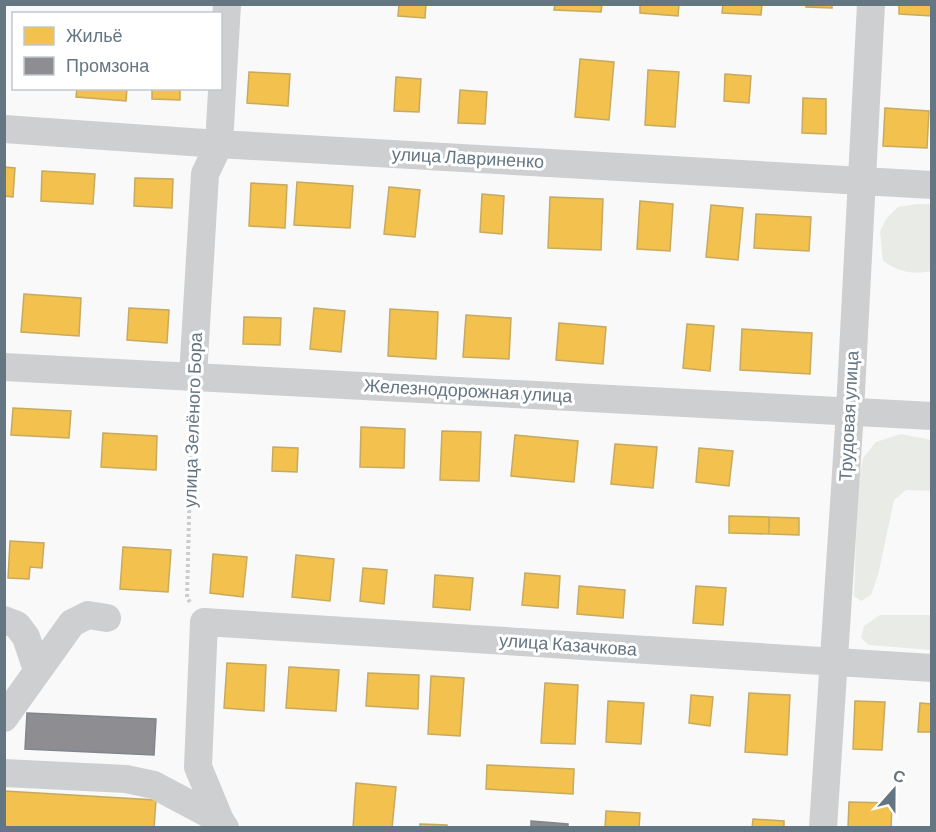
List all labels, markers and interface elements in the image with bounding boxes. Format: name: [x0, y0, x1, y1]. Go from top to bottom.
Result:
legend: [12, 12, 222, 90]
text: Жильё: [66, 24, 123, 46]
text: Промзона: [66, 54, 150, 76]
street label: улица Лавриненко: [391, 142, 545, 172]
street label: улица Зелёного Бора: [178, 331, 206, 508]
street label: Трудовая улица: [834, 349, 862, 482]
street label: Железнодорожная улица: [363, 374, 574, 407]
street label: улица Казачкова: [498, 628, 639, 660]
north arrow: [864, 760, 924, 820]
text: С: [891, 765, 909, 787]

